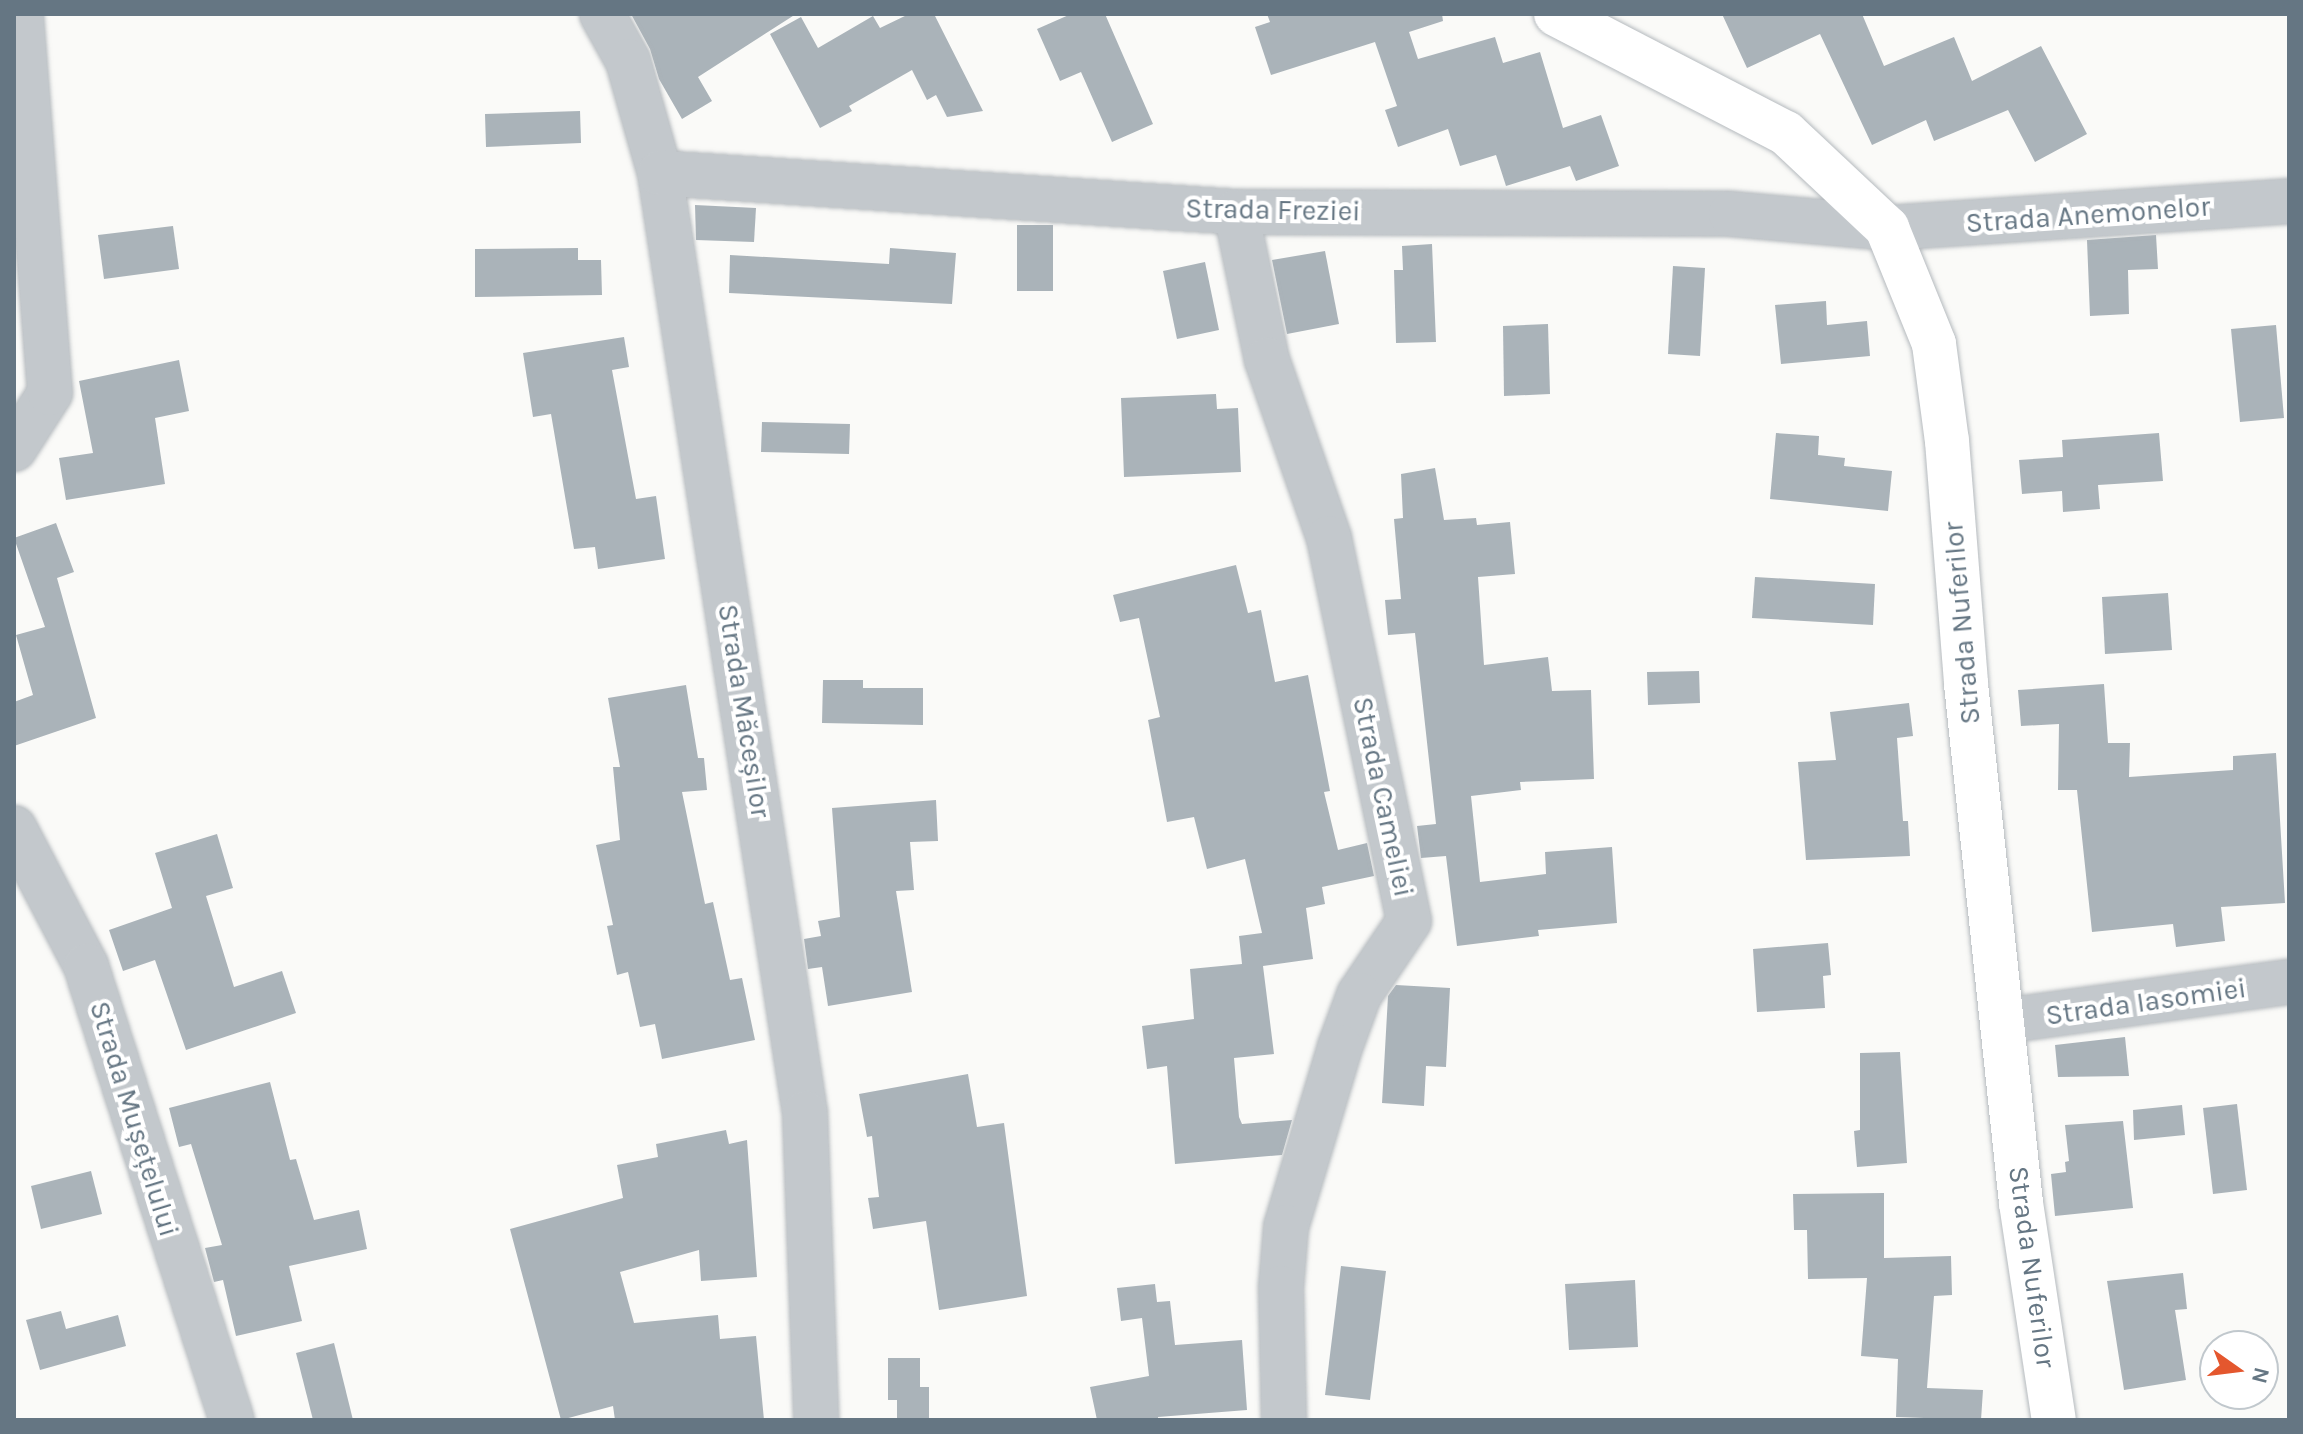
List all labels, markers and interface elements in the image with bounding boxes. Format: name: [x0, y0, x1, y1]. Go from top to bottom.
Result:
street label: Strada Anemonelor: [1965, 190, 2211, 240]
street label: Strada Freziei: [1185, 192, 1361, 228]
street label: Strada Nuferilor: [1936, 520, 1988, 726]
street label: Strada Măceșilor: [711, 602, 777, 820]
street label: Strada Cameliei: [1345, 694, 1421, 900]
street label: Strada Iasomiei: [2044, 971, 2248, 1033]
street label: Strada Mușețelului: [82, 997, 186, 1241]
street label: Strada Nuferilor: [2001, 1164, 2063, 1370]
north arrow: [2199, 1330, 2279, 1410]
text: N: [2246, 1365, 2275, 1386]

